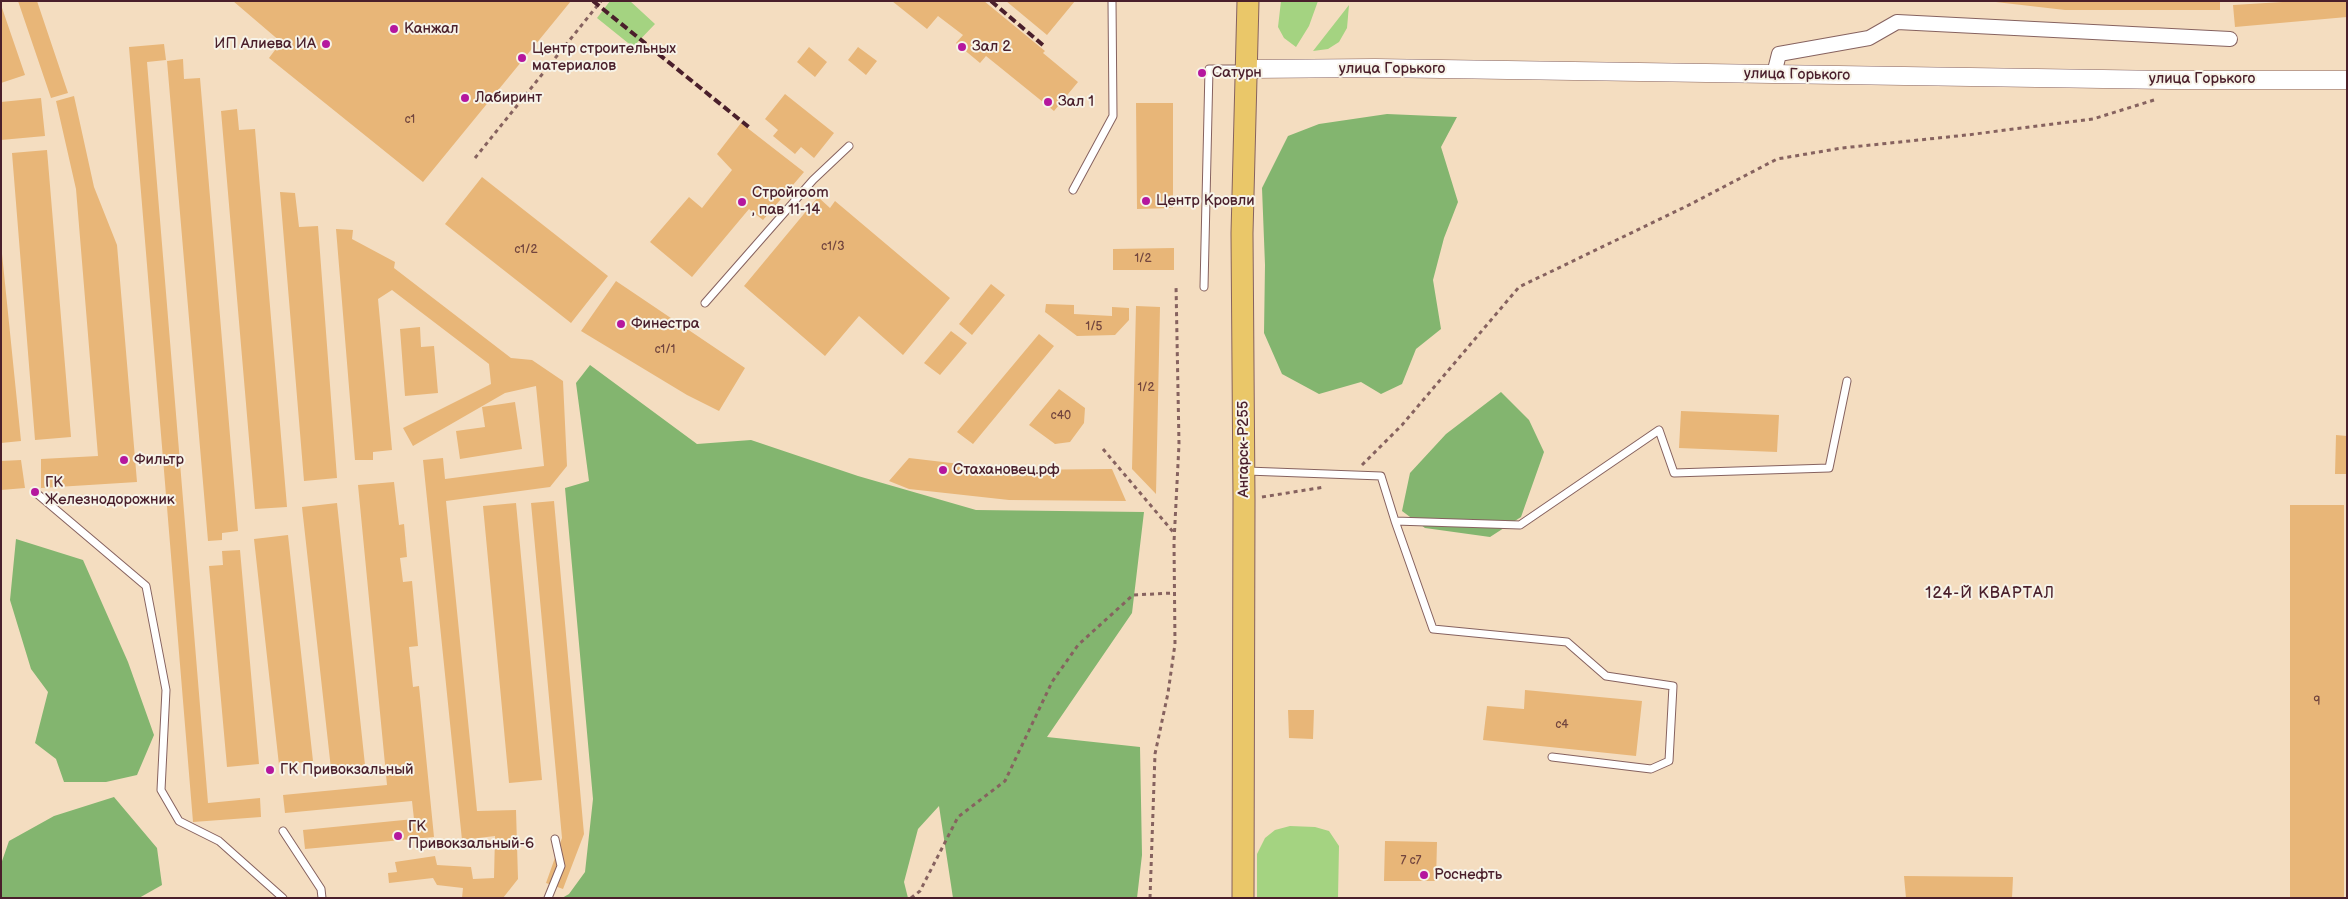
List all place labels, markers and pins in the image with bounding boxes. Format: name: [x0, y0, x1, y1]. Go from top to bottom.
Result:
place label: Канжал: [404, 20, 459, 38]
marker: Канжал: [388, 23, 400, 35]
place label: ИП Алиева ИА: [214, 35, 316, 53]
marker: ИП Алиева ИА: [320, 38, 332, 50]
place label: Зал 2: [972, 38, 1011, 56]
place label: Центр строительных материалов: [532, 40, 676, 75]
marker: Зал 2: [956, 41, 968, 53]
marker: Центр строительных материалов: [516, 52, 528, 64]
place label: Сатурн: [1212, 64, 1262, 82]
marker: Сатурн: [1196, 67, 1208, 79]
place label: Лабиринт: [475, 89, 542, 107]
marker: Лабиринт: [459, 92, 471, 104]
place label: Зал 1: [1058, 93, 1094, 111]
marker: Зал 1: [1042, 96, 1054, 108]
place label: Стройroom , пав 11-14: [752, 184, 829, 219]
place label: Центр Кровли: [1156, 192, 1255, 210]
marker: Центр Кровли: [1140, 195, 1152, 207]
marker: Стройroom , пав 11-14: [736, 196, 748, 208]
place label: Финестра: [631, 315, 699, 333]
marker: Финестра: [615, 318, 627, 330]
place label: Фильтр: [134, 451, 184, 469]
marker: Фильтр: [118, 454, 130, 466]
place label: Стахановец.рф: [953, 461, 1059, 479]
marker: Стахановец.рф: [937, 464, 949, 476]
place label: ГК Железнодорожник: [45, 474, 175, 509]
marker: ГК Железнодорожник: [29, 486, 41, 498]
place label: ГК Привокзальный: [280, 761, 414, 779]
marker: ГК Привокзальный: [264, 764, 276, 776]
place label: ГК Привокзальный-6: [408, 818, 534, 853]
marker: ГК Привокзальный-6: [392, 830, 404, 842]
place label: Роснефть: [1434, 866, 1502, 884]
marker: Роснефть: [1418, 869, 1430, 881]

